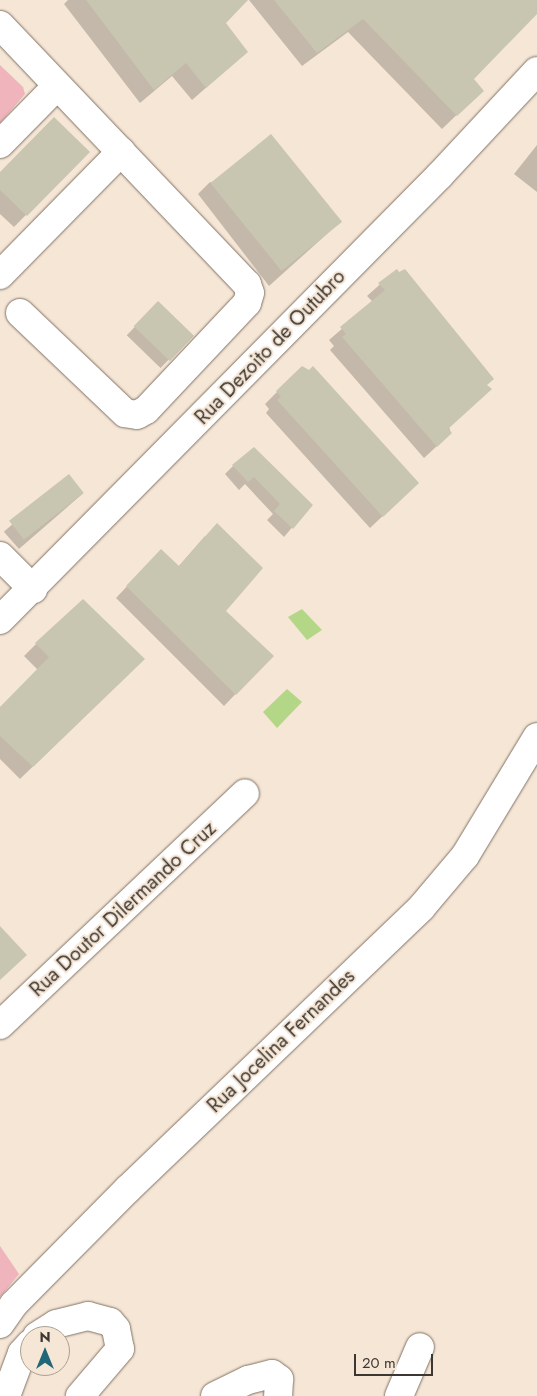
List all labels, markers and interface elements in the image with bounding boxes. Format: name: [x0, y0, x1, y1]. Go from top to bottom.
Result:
street label: Rua Dezoito de Outubro: [190, 265, 350, 429]
street label: Rua Doutor Dilermando Cruz: [25, 816, 221, 1002]
street label: Rua Jocelina Fernandes: [202, 964, 360, 1118]
north arrow: [20, 1326, 70, 1376]
text: N: [39, 1327, 51, 1347]
scale bar: [357, 1344, 436, 1376]
text: 20 m: [362, 1352, 396, 1374]

